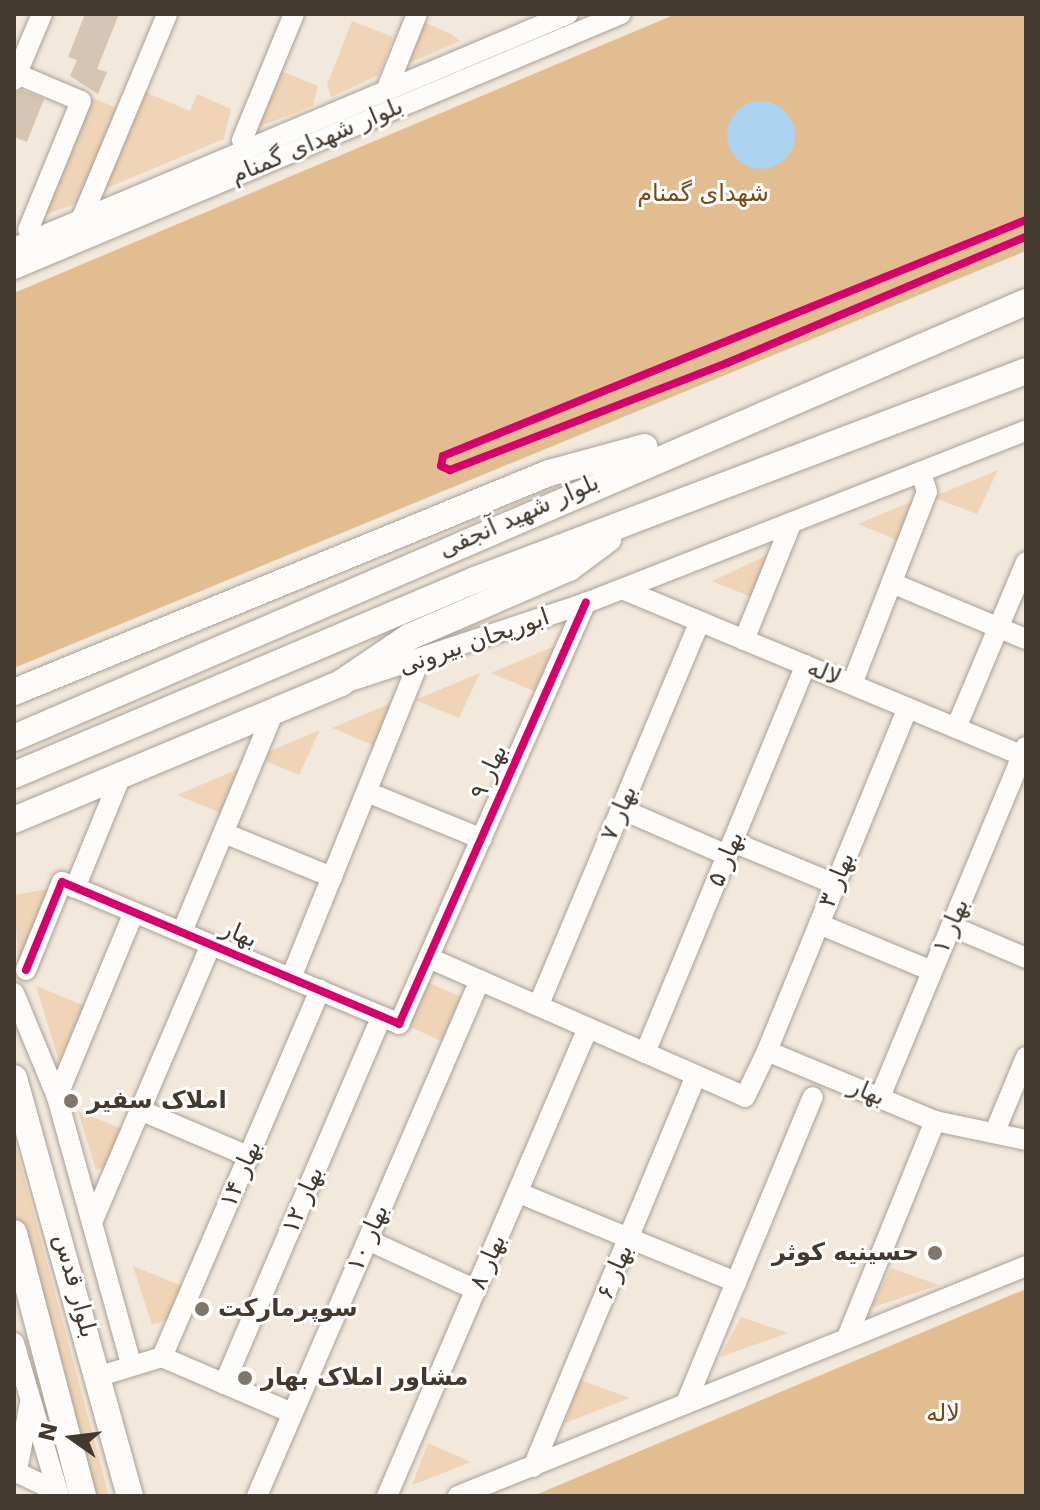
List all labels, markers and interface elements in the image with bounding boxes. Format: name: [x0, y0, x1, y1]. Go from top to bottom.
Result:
street label: بلوار شهدای گمنام: [226, 92, 408, 190]
park label: شهدای گمنام: [637, 180, 769, 208]
street label: بلوار شهید آنجفی: [434, 468, 604, 564]
street label: ابوریحان بیرونی: [395, 603, 553, 681]
street label: لاله: [803, 653, 845, 693]
street label: بهار ۹: [464, 740, 514, 804]
street label: بهار ۷: [595, 781, 643, 845]
street label: بهار ۵: [702, 827, 750, 891]
street label: بهار ۳: [813, 848, 861, 912]
street label: بهار ۱: [927, 894, 975, 958]
street label: بهار: [217, 914, 261, 954]
street label: بهار: [845, 1072, 889, 1112]
place label: املاک سفیر: [87, 1087, 227, 1115]
marker: املاک سفیر: [62, 1092, 80, 1110]
street label: بهار ۱۴: [214, 1136, 268, 1212]
street label: بهار ۱۲: [276, 1162, 330, 1238]
street label: بهار ۱۰: [341, 1200, 395, 1276]
street label: بهار ۸: [464, 1230, 512, 1294]
street label: بلوار قدس: [47, 1231, 103, 1341]
place label: حسینیه کوثر: [772, 1239, 919, 1267]
street label: بهار ۶: [591, 1240, 639, 1304]
marker: حسینیه کوثر: [926, 1244, 944, 1262]
place label: سوپرمارکت: [218, 1295, 358, 1323]
marker: سوپرمارکت: [193, 1300, 211, 1318]
place label: مشاور املاک بهار: [261, 1364, 468, 1392]
marker: مشاور املاک بهار: [236, 1369, 254, 1387]
north arrow: [32, 1398, 112, 1478]
park label: لاله: [926, 1400, 960, 1428]
text: N: [34, 1420, 63, 1444]

